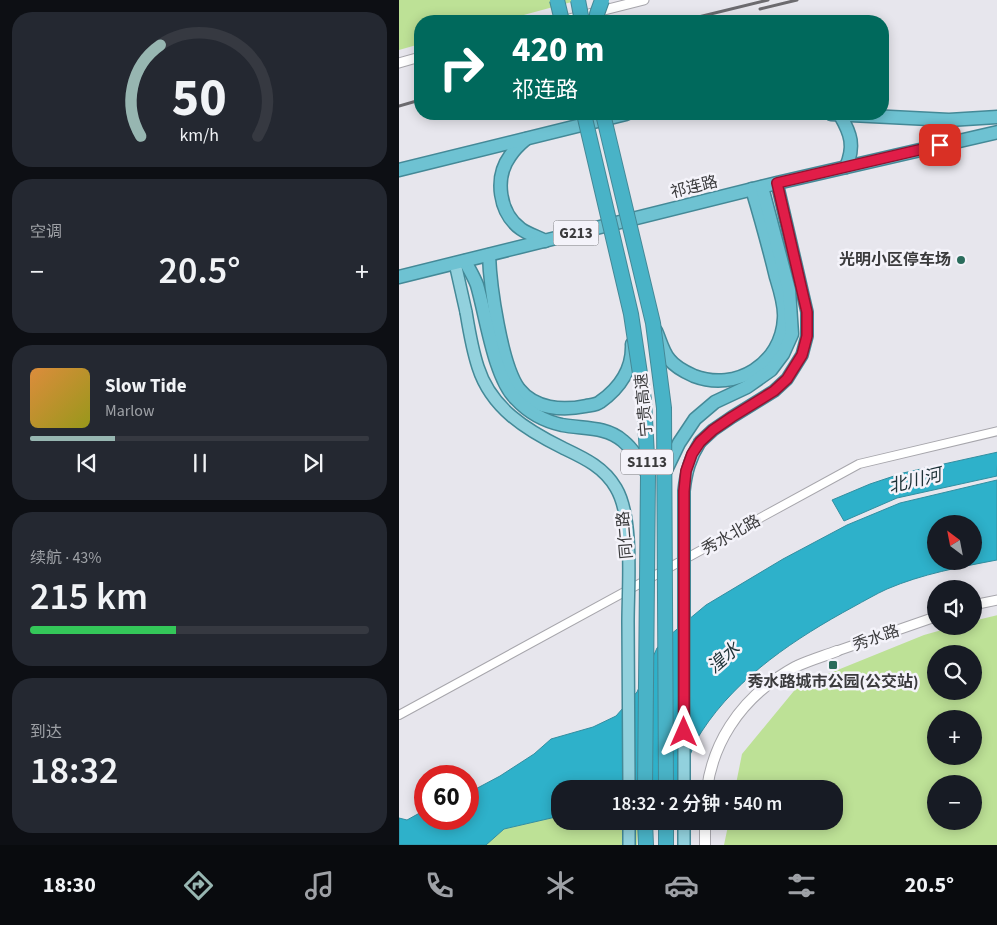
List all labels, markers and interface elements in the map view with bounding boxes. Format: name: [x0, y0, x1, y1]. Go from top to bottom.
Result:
text: 420 m: [512, 25, 604, 75]
icon: right: [429, 35, 494, 100]
text: 50: [172, 62, 227, 136]
text: 祁连路: [512, 74, 578, 106]
text: km/h: [180, 123, 219, 148]
pin: [919, 124, 961, 166]
icon: arrive: [926, 131, 954, 159]
street label: 祁连路: [668, 171, 720, 203]
road number: G213: [553, 220, 599, 246]
text: 空调: [30, 221, 62, 243]
text: 20.5°: [158, 244, 241, 298]
place label: 光明小区停车场: [839, 249, 951, 271]
text: −: [30, 252, 44, 292]
text: +: [355, 252, 369, 292]
marker: 光明小区停车场: [955, 254, 967, 266]
street label: 宁贵高速: [630, 372, 658, 438]
text: Slow Tide: [105, 373, 186, 400]
text: Marlow: [105, 400, 154, 422]
icon: previous: [73, 449, 101, 477]
icon: pause: [186, 449, 214, 477]
icon: next: [299, 449, 327, 477]
road number: S1113: [621, 450, 673, 474]
water label: 北川河: [886, 462, 947, 500]
street label: 同仁路: [612, 510, 638, 560]
street label: 秀水北路: [698, 510, 764, 560]
north arrow: [927, 515, 981, 570]
map controls: [927, 515, 982, 830]
text: 续航 · 43%: [30, 547, 101, 569]
text: 215 km: [30, 570, 148, 624]
button: sound: [927, 580, 982, 635]
street label: 秀水路: [850, 620, 902, 656]
water label: 湟水: [702, 636, 747, 679]
button: search: [927, 645, 982, 700]
marker: 秀水路城市公园(公交站): [827, 659, 839, 671]
place label: 秀水路城市公园(公交站): [747, 671, 919, 693]
position arrow: [657, 705, 709, 757]
button: +: [927, 710, 982, 765]
text: 到达: [30, 721, 62, 743]
text: 18:32: [30, 744, 118, 798]
speed limit sign: 60: [414, 765, 479, 830]
button: −: [927, 775, 982, 830]
text: 18:32 · 2 分钟 · 540 m: [612, 791, 782, 818]
icon: directions: [181, 868, 216, 903]
icon: music: [302, 868, 337, 903]
icon: phone: [422, 868, 457, 903]
icon: climate: [543, 868, 578, 903]
icon: car: [664, 868, 699, 903]
icon: filters: [784, 868, 819, 903]
text: 18:30: [43, 869, 96, 901]
text: 20.5°: [905, 869, 954, 901]

